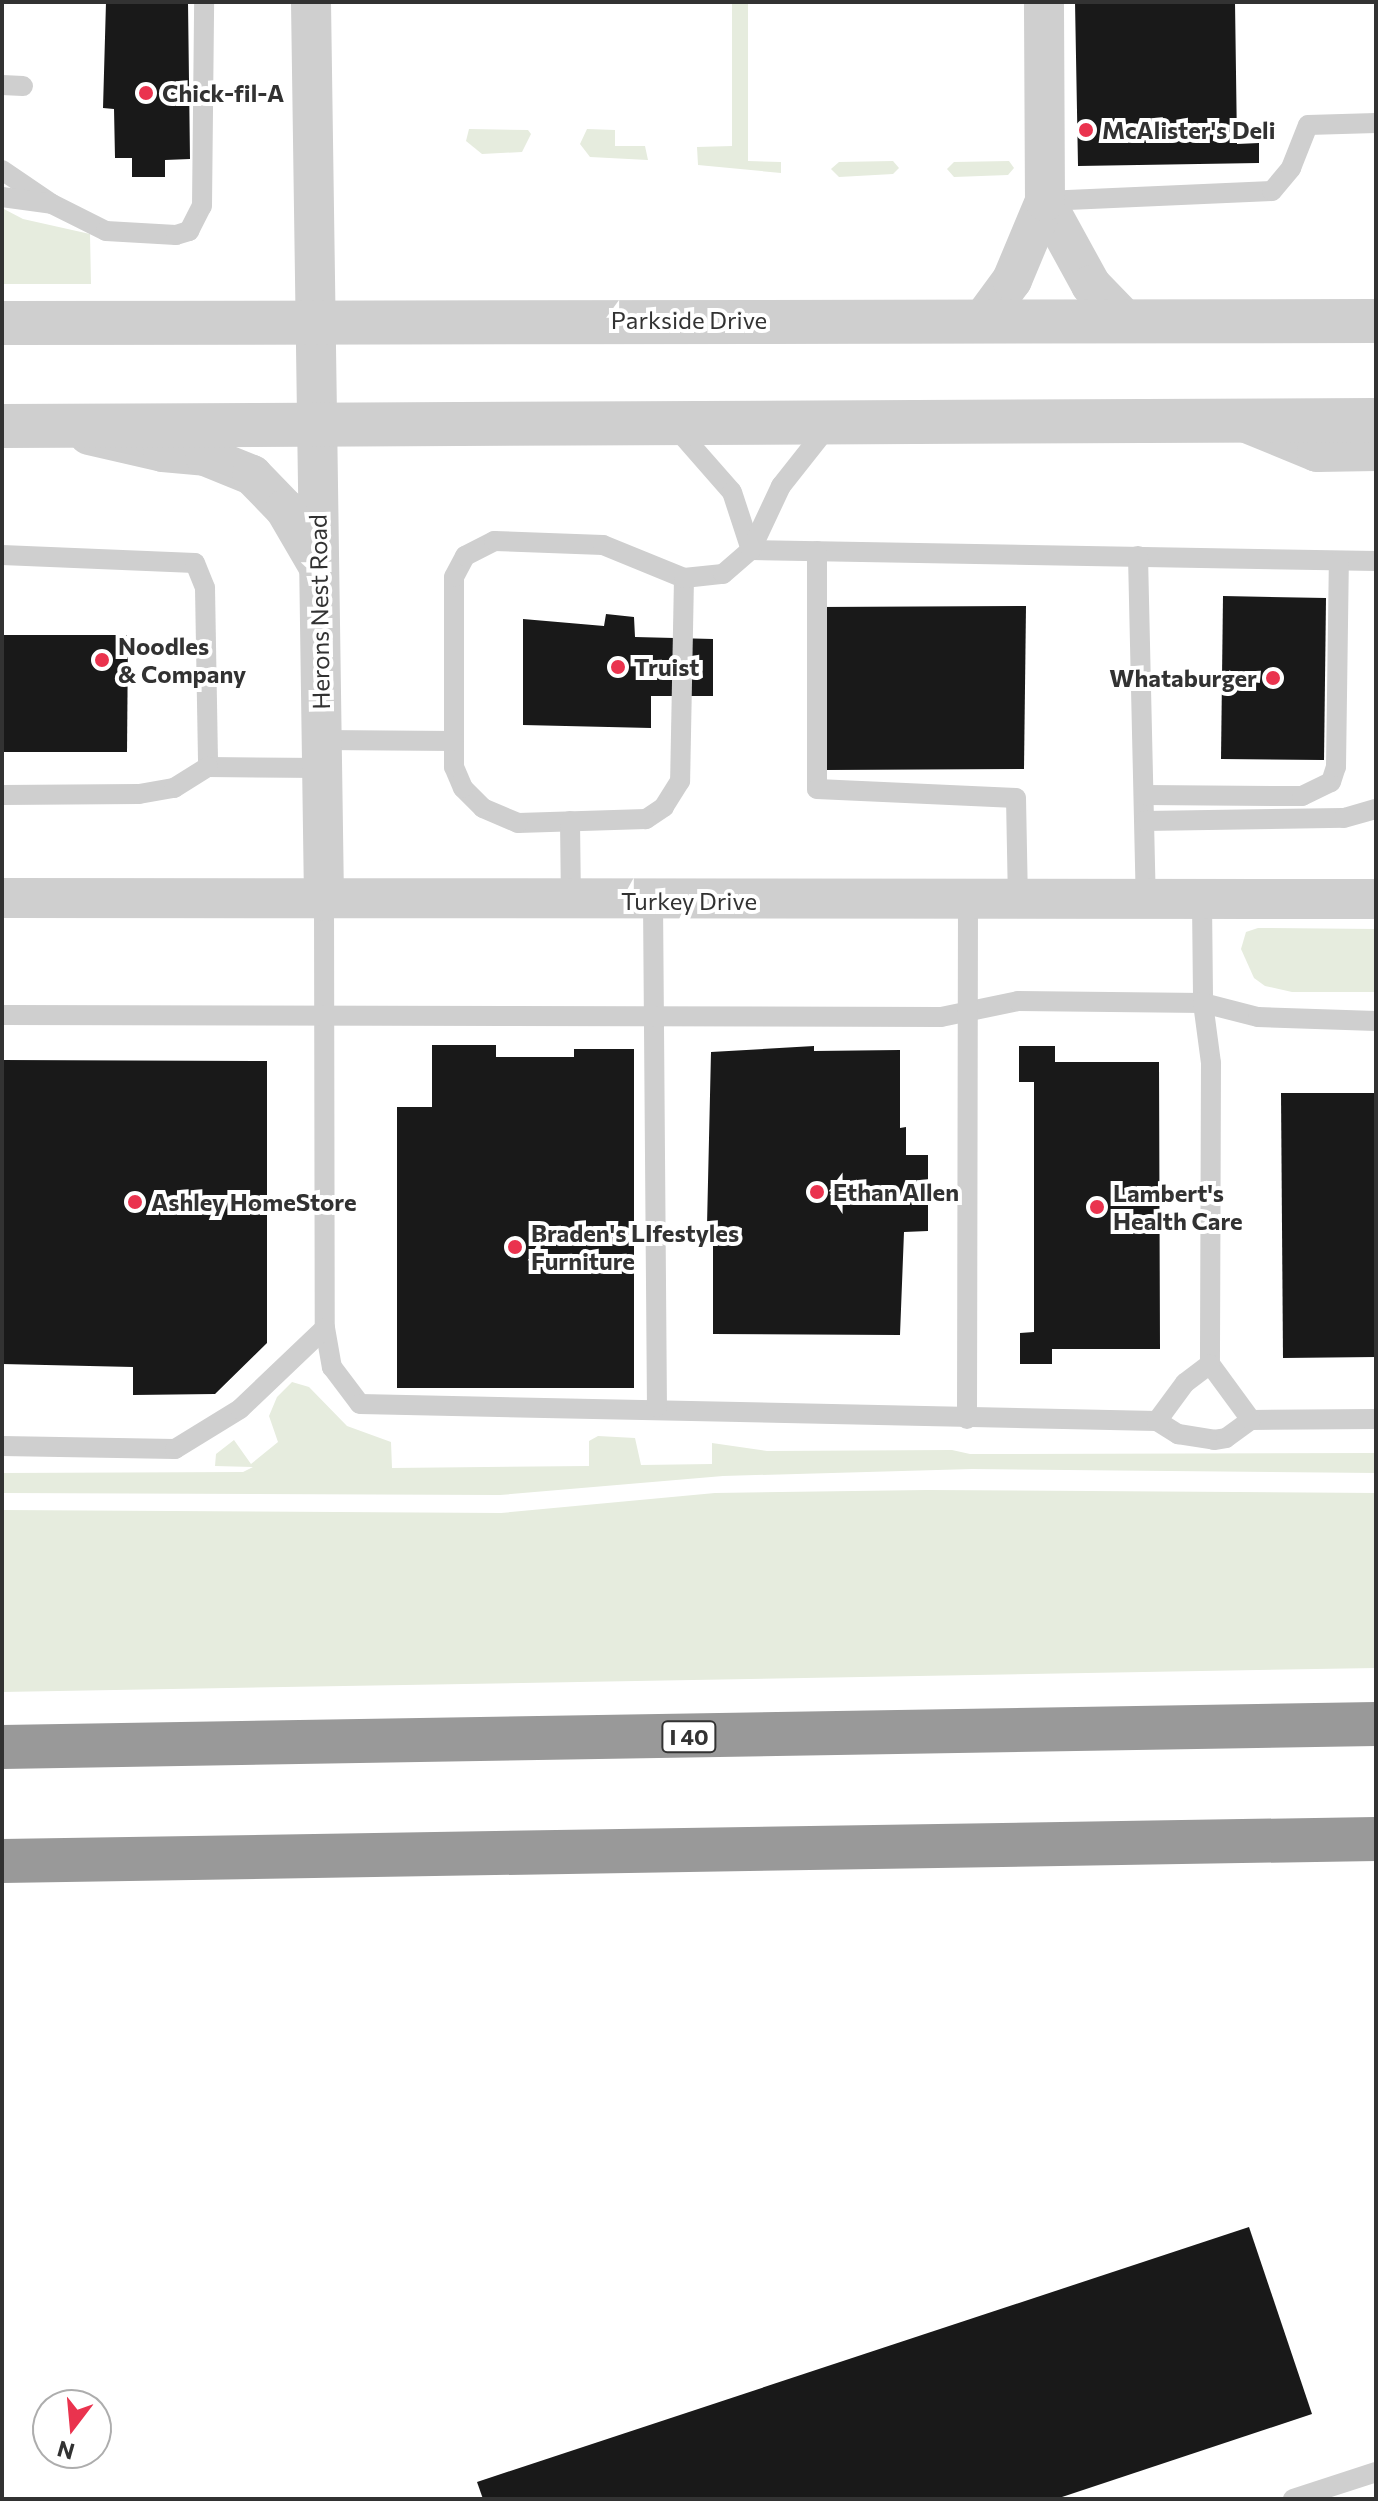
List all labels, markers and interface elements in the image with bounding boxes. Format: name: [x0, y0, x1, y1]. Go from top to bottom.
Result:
place label: Chick-fil-A: [162, 79, 284, 107]
marker: Chick-fil-A: [137, 84, 155, 102]
place label: McAlister's Deli: [1102, 116, 1275, 144]
marker: McAlister's Deli: [1077, 121, 1095, 139]
street label: Parkside Drive: [611, 306, 767, 334]
street label: Herons Nest Road: [303, 514, 335, 710]
place label: Noodles & Company: [118, 632, 246, 688]
marker: Noodles & Company: [93, 651, 111, 669]
place label: Truist: [634, 653, 699, 681]
marker: Truist: [609, 658, 627, 676]
place label: Whataburger: [1109, 664, 1257, 692]
marker: Whataburger: [1264, 669, 1282, 687]
street label: Turkey Drive: [621, 887, 757, 915]
place label: Ethan Allen: [833, 1178, 959, 1206]
place label: Lambert's Health Care: [1113, 1179, 1243, 1235]
marker: Ethan Allen: [808, 1183, 826, 1201]
place label: Ashley HomeStore: [151, 1188, 357, 1216]
marker: Ashley HomeStore: [126, 1193, 144, 1211]
marker: Lambert's Health Care: [1088, 1198, 1106, 1216]
place label: Braden's LIfestyles Furniture: [531, 1219, 739, 1275]
marker: Braden's LIfestyles Furniture: [506, 1238, 524, 1256]
road number: I 40: [661, 1719, 717, 1755]
north arrow: [32, 2389, 112, 2469]
text: N: [54, 2435, 77, 2466]

